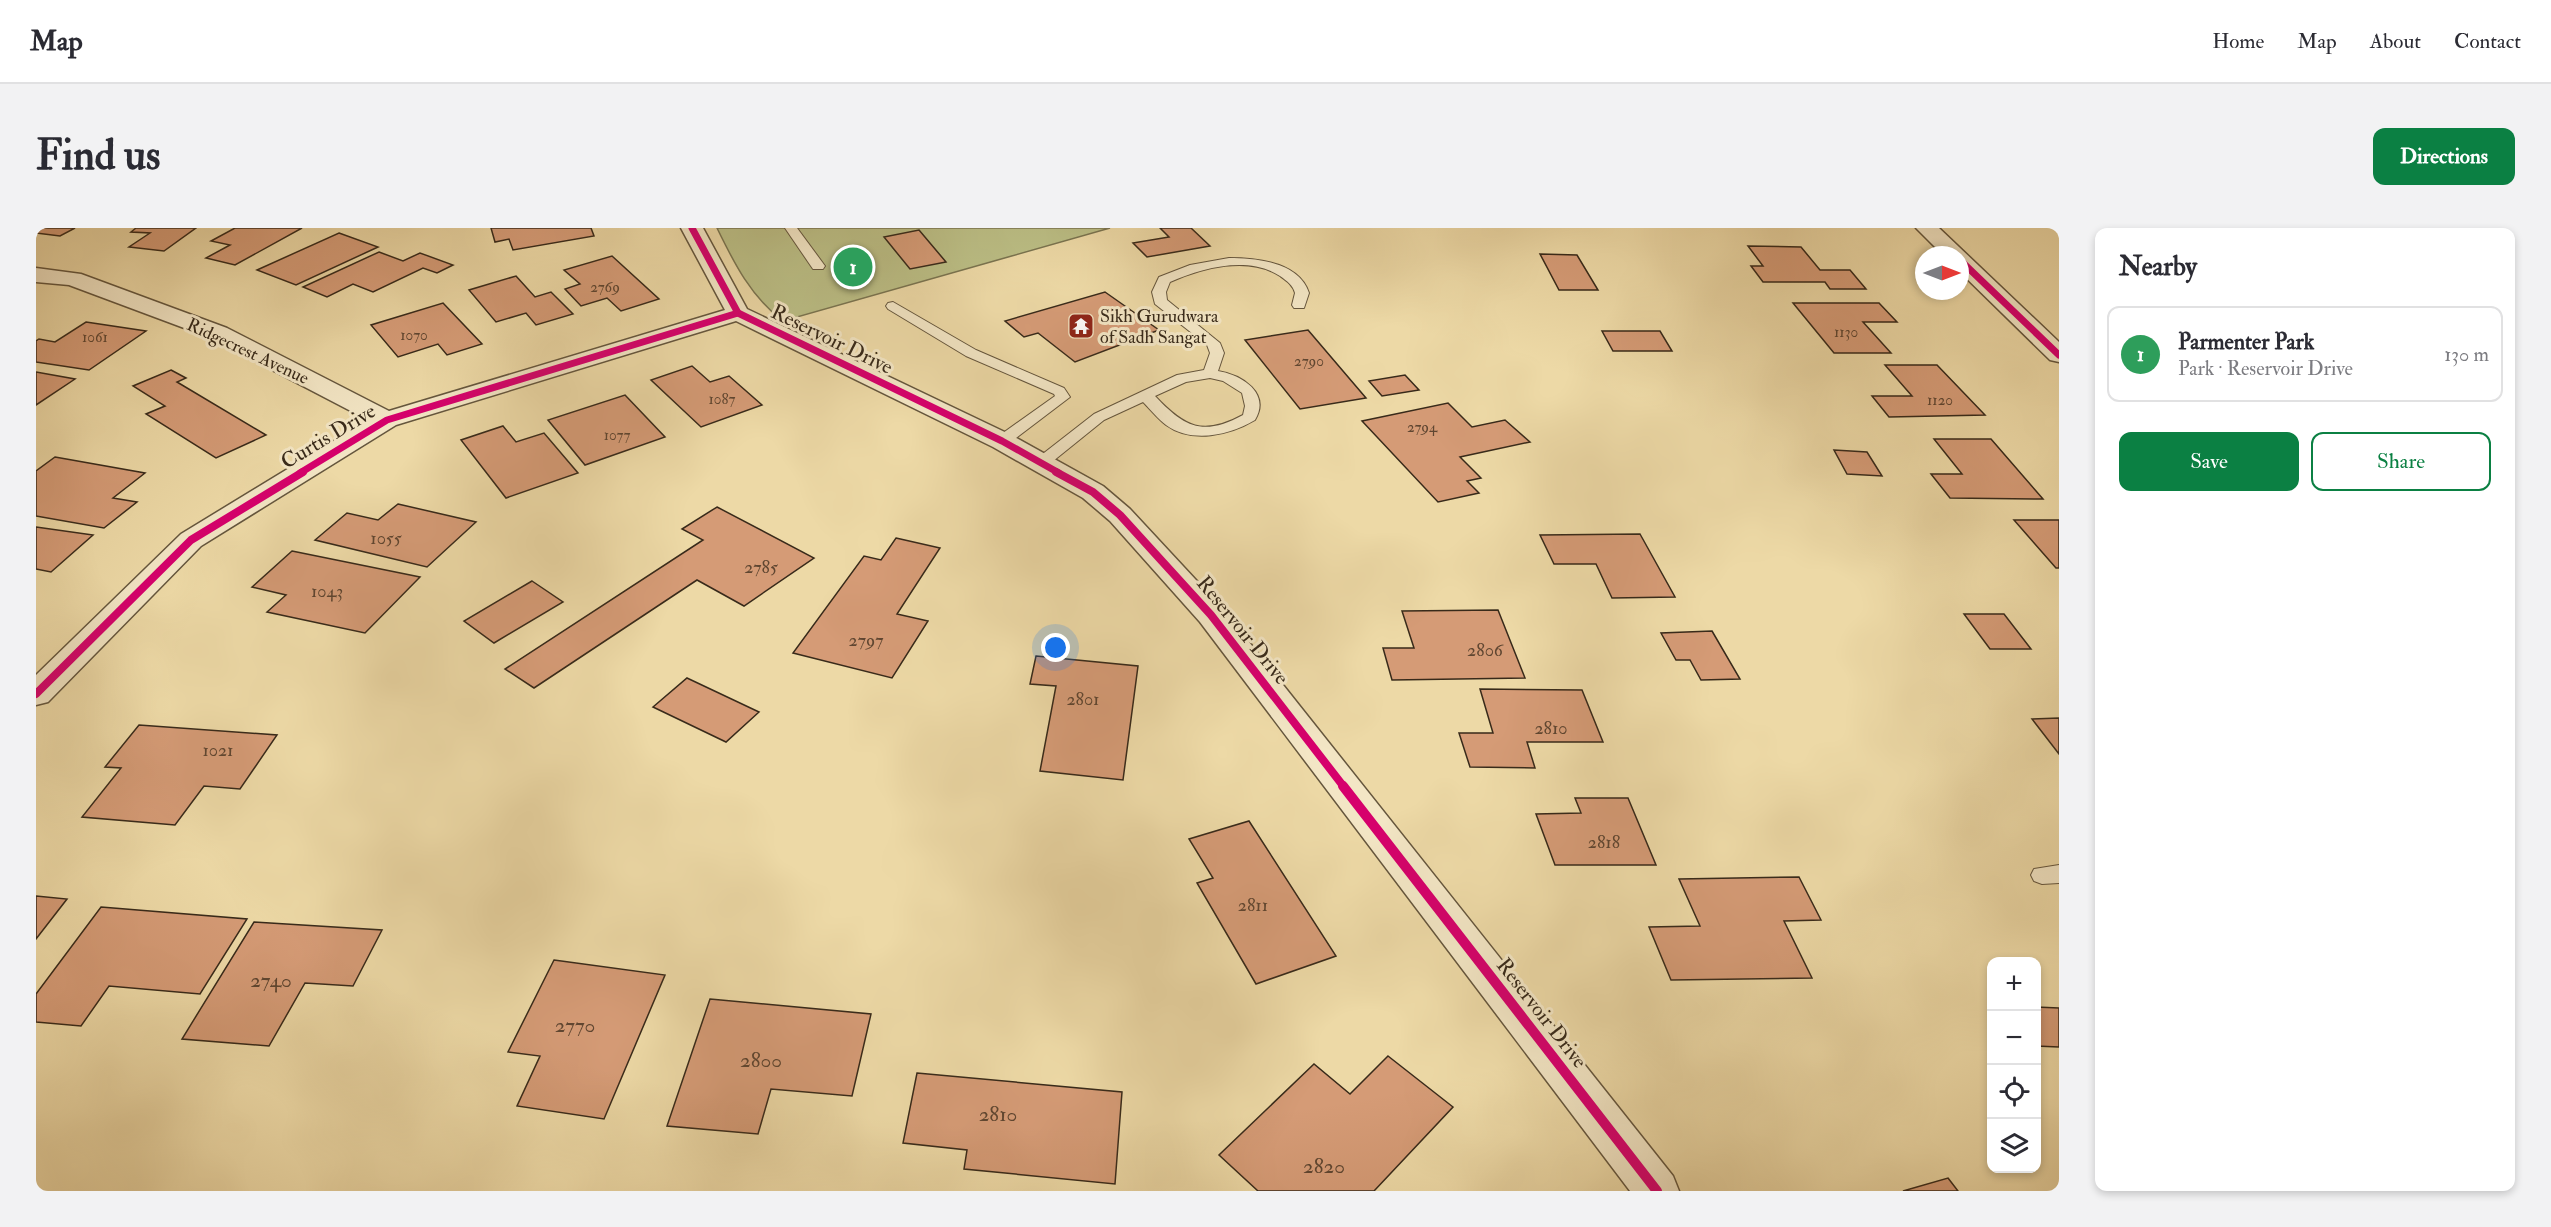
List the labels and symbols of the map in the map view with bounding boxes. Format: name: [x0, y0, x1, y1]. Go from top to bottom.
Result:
pin: 1: [834, 244, 872, 290]
north arrow: [1915, 246, 1969, 300]
house number: 2769: [590, 278, 620, 297]
street label: Reservoir Drive: [766, 298, 897, 381]
place label: Sikh Gurudwara of Sadh Sangat: [1100, 305, 1219, 349]
temple icon: Sikh Gurudwara of Sadh Sangat: [1066, 311, 1096, 341]
street label: Ridgecrest Avenue: [183, 313, 313, 390]
house number: 1130: [1834, 323, 1858, 342]
house number: 1070: [400, 326, 428, 345]
house number: 1061: [82, 328, 108, 347]
house number: 2790: [1294, 352, 1324, 371]
house number: 1087: [709, 390, 736, 409]
house number: 1120: [1927, 391, 1953, 410]
street label: Curtis Drive: [276, 397, 381, 475]
house number: 2794: [1407, 418, 1438, 437]
house number: 1077: [604, 426, 630, 445]
house number: 1055: [370, 527, 402, 550]
house number: 2785: [744, 556, 778, 579]
street label: Reservoir Drive: [1190, 570, 1295, 690]
house number: 1043: [311, 580, 343, 603]
house number: 2797: [849, 629, 883, 652]
your location: [1041, 633, 1070, 662]
house number: 2806: [1467, 639, 1504, 662]
house number: 2801: [1066, 688, 1100, 711]
house number: 2810: [1534, 717, 1568, 740]
house number: 1021: [202, 739, 234, 762]
house number: 2818: [1588, 831, 1620, 854]
house number: 2811: [1238, 894, 1268, 917]
street label: Reservoir Drive: [1490, 953, 1593, 1074]
house number: 2740: [250, 967, 292, 994]
house number: 2770: [555, 1012, 595, 1039]
house number: 2800: [740, 1047, 782, 1074]
house number: 2810: [979, 1101, 1017, 1128]
house number: 2820: [1303, 1153, 1345, 1180]

